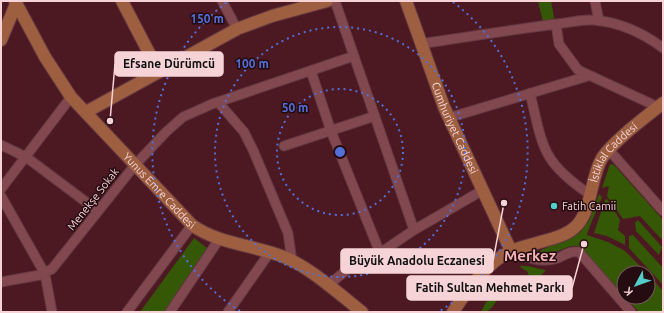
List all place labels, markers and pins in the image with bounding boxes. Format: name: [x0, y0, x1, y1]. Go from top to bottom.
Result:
callout: Efsane Dürümcü: [115, 52, 223, 76]
centre of rings: [333, 145, 347, 159]
place label: Fatih Camii: [562, 200, 616, 212]
marker: Fatih Camii: [549, 201, 559, 211]
callout: Büyük Anadolu Eczanesi: [341, 249, 493, 273]
callout: Fatih Sultan Mehmet Parkı: [407, 276, 572, 300]

